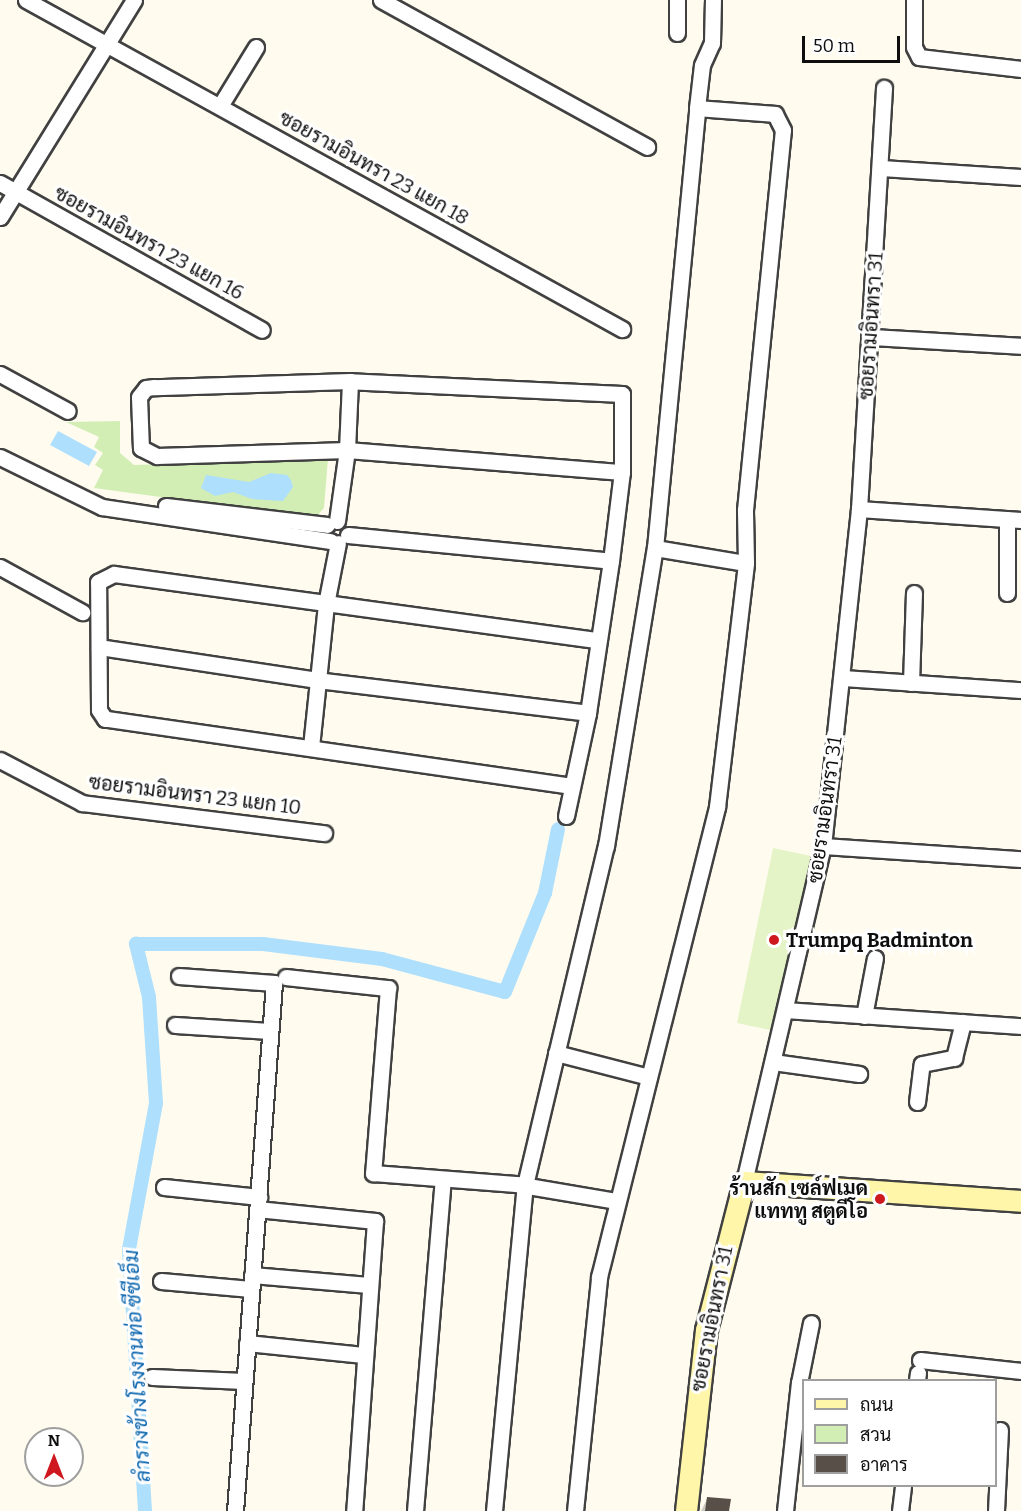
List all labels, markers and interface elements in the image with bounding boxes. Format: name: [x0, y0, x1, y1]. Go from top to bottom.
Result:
scale bar: [805, 24, 902, 62]
text: 50 m: [813, 35, 855, 57]
street label: ซอยรามอินทรา 23 แยก 18: [275, 106, 473, 230]
street label: ซอยรามอินทรา 23 แยก 16: [50, 181, 248, 305]
street label: ซอยรามอินทรา 31: [854, 252, 888, 400]
street label: ซอยรามอินทรา 31: [803, 735, 847, 885]
street label: ซอยรามอินทรา 23 แยก 10: [87, 770, 303, 820]
place label: Trumpq Badminton: [786, 928, 973, 952]
marker: Trumpq Badminton: [767, 933, 781, 947]
place label: ร้านสัก เซล์ฟเมด แทททู สตูดีโอ: [729, 1176, 868, 1223]
marker: ร้านสัก เซล์ฟเมด แทททู สตูดีโอ: [873, 1192, 887, 1206]
street label: ซอยรามอินทรา 31: [686, 1244, 738, 1394]
water label: ลำรางข้างโรงงานท่อ ซีซีเอ็ม: [118, 1249, 156, 1483]
legend: [802, 1379, 997, 1487]
text: ถนน: [860, 1394, 893, 1416]
text: สวน: [860, 1424, 891, 1446]
north arrow: [24, 1427, 84, 1487]
text: N: [48, 1431, 60, 1450]
text: อาคาร: [860, 1454, 908, 1476]

